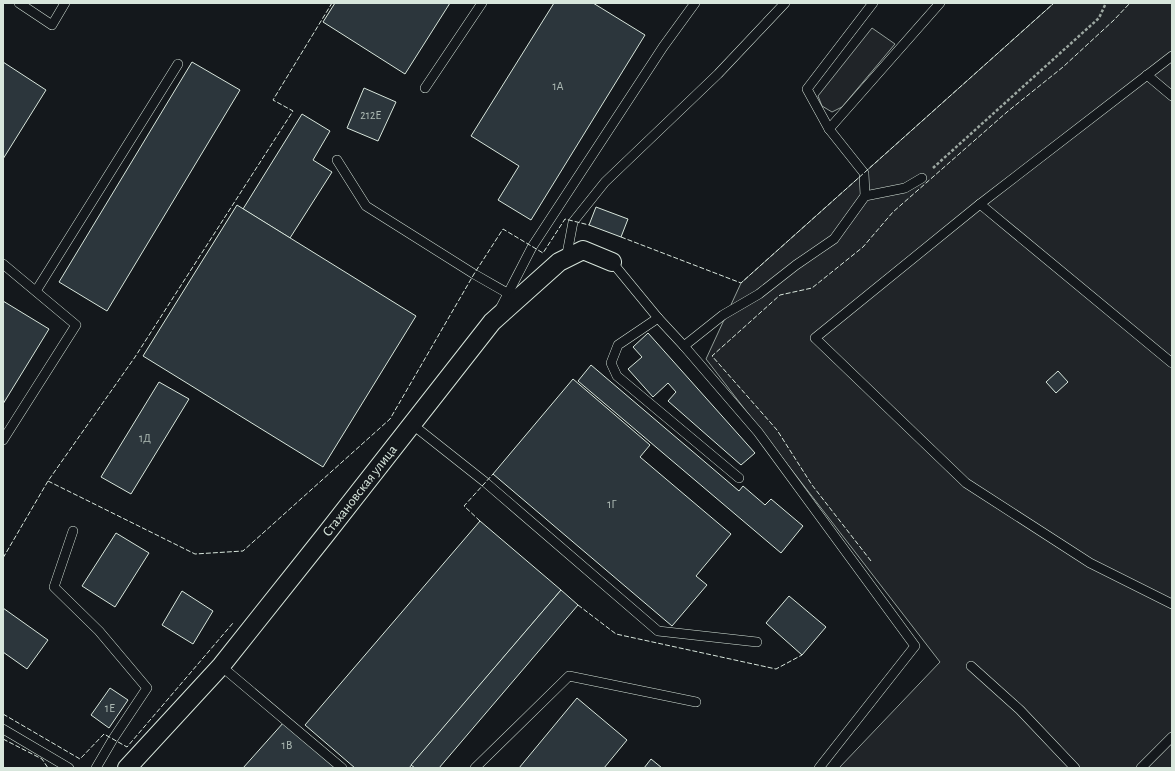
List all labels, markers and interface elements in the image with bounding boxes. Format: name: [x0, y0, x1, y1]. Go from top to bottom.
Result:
house number: 1А: [552, 80, 564, 92]
house number: 212Е: [360, 109, 382, 121]
house number: 1Д: [139, 432, 151, 444]
street label: Стахановская улица: [320, 442, 400, 539]
house number: 1Г: [607, 498, 617, 510]
house number: 1Е: [105, 702, 115, 714]
house number: 1В: [282, 739, 293, 751]

